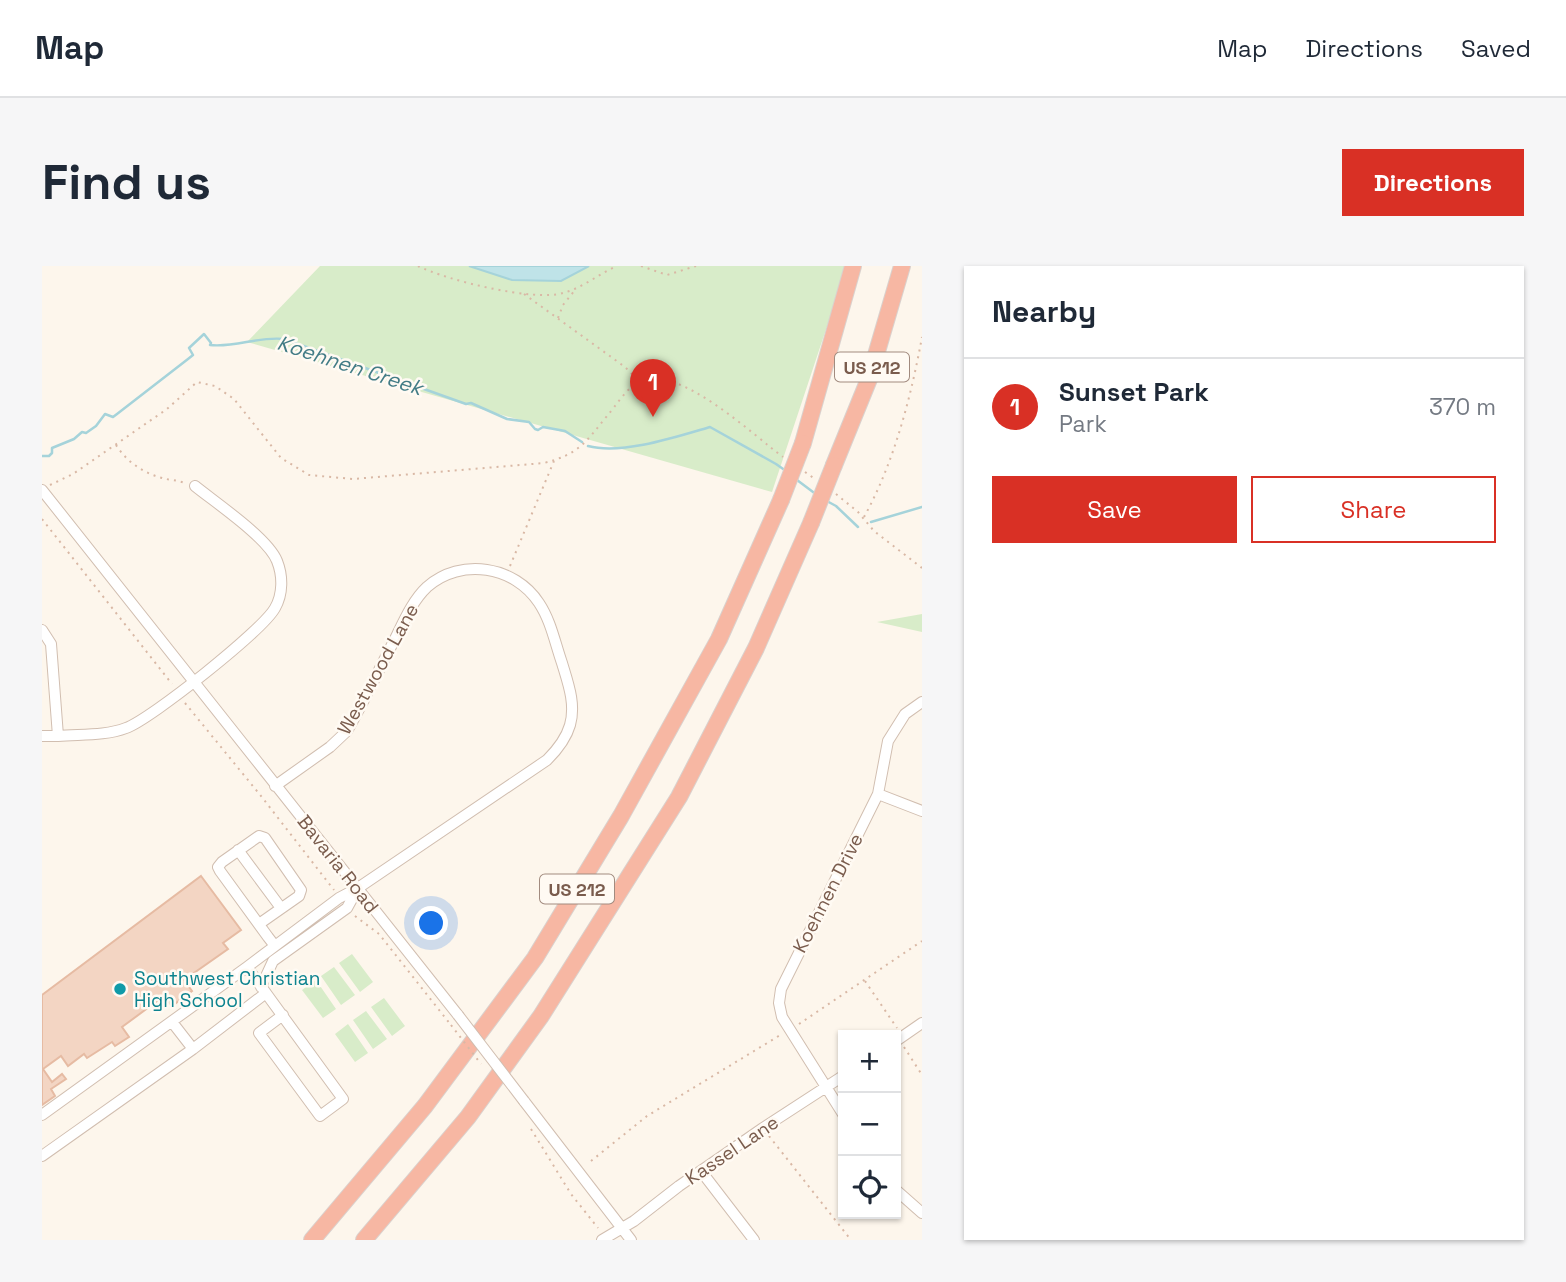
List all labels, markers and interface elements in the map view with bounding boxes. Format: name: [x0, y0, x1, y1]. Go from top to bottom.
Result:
text: Map: [35, 27, 104, 69]
text: Map: [1217, 33, 1267, 64]
text: Directions: [1305, 33, 1423, 64]
text: Saved: [1461, 33, 1531, 64]
button: Directions: [1342, 149, 1524, 216]
text: Find us: [42, 151, 211, 213]
text: Nearby: [992, 292, 1096, 331]
water label: Koehnen Creek: [274, 329, 429, 402]
road number: US 212: [835, 352, 909, 382]
pin: 1: [630, 359, 676, 417]
text: Sunset Park: [1059, 375, 1209, 409]
text: 1: [1010, 392, 1020, 422]
text: 370 m: [1429, 392, 1496, 422]
text: Park: [1059, 409, 1107, 439]
button: Save: [992, 476, 1237, 543]
button: Share: [1251, 476, 1496, 543]
street label: Westwood Lane: [332, 599, 424, 739]
street label: Bavaria Road: [292, 810, 384, 918]
street label: Koehnen Drive: [787, 829, 869, 957]
road number: US 212: [540, 874, 614, 904]
your location: [414, 906, 448, 940]
place label: Southwest Christian High School: [134, 966, 320, 1013]
marker: Southwest Christian High School: [112, 981, 128, 997]
map controls: [838, 1030, 901, 1219]
button: +: [838, 1030, 901, 1093]
button: −: [838, 1093, 901, 1156]
street label: Kassel Lane: [680, 1110, 784, 1190]
button: locate: [838, 1156, 901, 1219]

